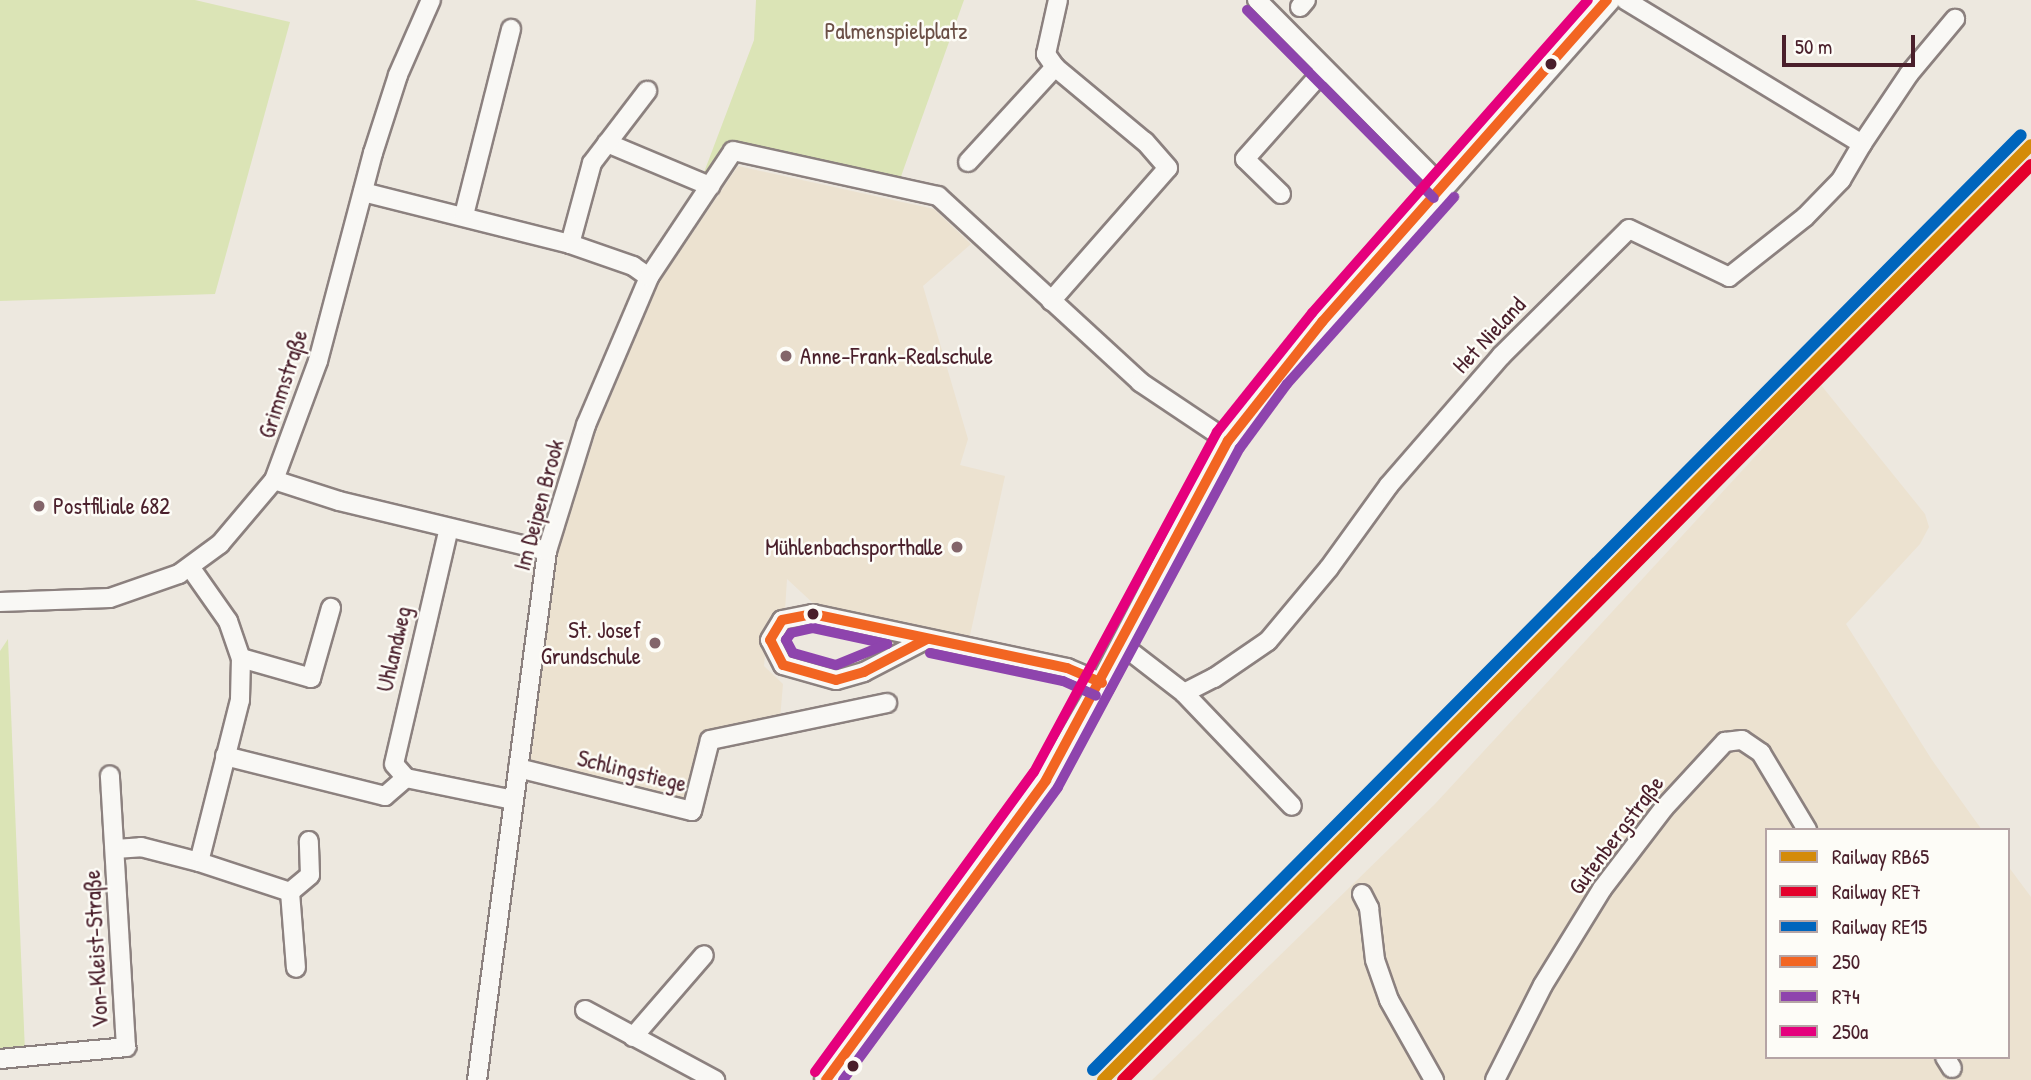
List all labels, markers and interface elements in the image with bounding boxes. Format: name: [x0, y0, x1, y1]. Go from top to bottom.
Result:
park label: Palmenspielplatz: [824, 17, 968, 45]
scale bar: [1786, 21, 1919, 65]
text: 50 m: [1795, 32, 1832, 61]
unlabelled marker: [1544, 57, 1558, 71]
street label: Het Nieland: [1447, 291, 1531, 379]
street label: Grimmstraße: [253, 326, 313, 442]
place label: Anne-Frank-Realschule: [800, 342, 993, 370]
marker: Anne-Frank-Realschule: [778, 348, 794, 364]
street label: Im Deipen Brook: [508, 436, 570, 574]
place label: Postfiliale 682: [53, 492, 170, 520]
marker: Postfiliale 682: [31, 498, 47, 514]
place label: Mühlenbachsporthalle: [765, 533, 943, 561]
marker: Mühlenbachsporthalle: [949, 539, 965, 555]
street label: Uhlandweg: [371, 604, 417, 694]
unlabelled marker: [806, 607, 820, 621]
place label: St. Josef Grundschule: [541, 616, 641, 670]
marker: St. Josef Grundschule: [647, 635, 663, 651]
street label: Schlingstiege: [575, 744, 689, 798]
street label: Gutenbergstraße: [1562, 770, 1670, 900]
legend: [1765, 828, 2010, 1059]
text: Railway RB65: [1832, 842, 1929, 871]
street label: Von-Kleist-Straße: [78, 869, 114, 1029]
text: Railway RE7: [1832, 877, 1921, 906]
text: Railway RE15: [1832, 912, 1927, 941]
text: 250: [1832, 947, 1860, 976]
text: R74: [1832, 982, 1860, 1011]
text: 250a: [1832, 1017, 1868, 1046]
unlabelled marker: [846, 1059, 860, 1073]

